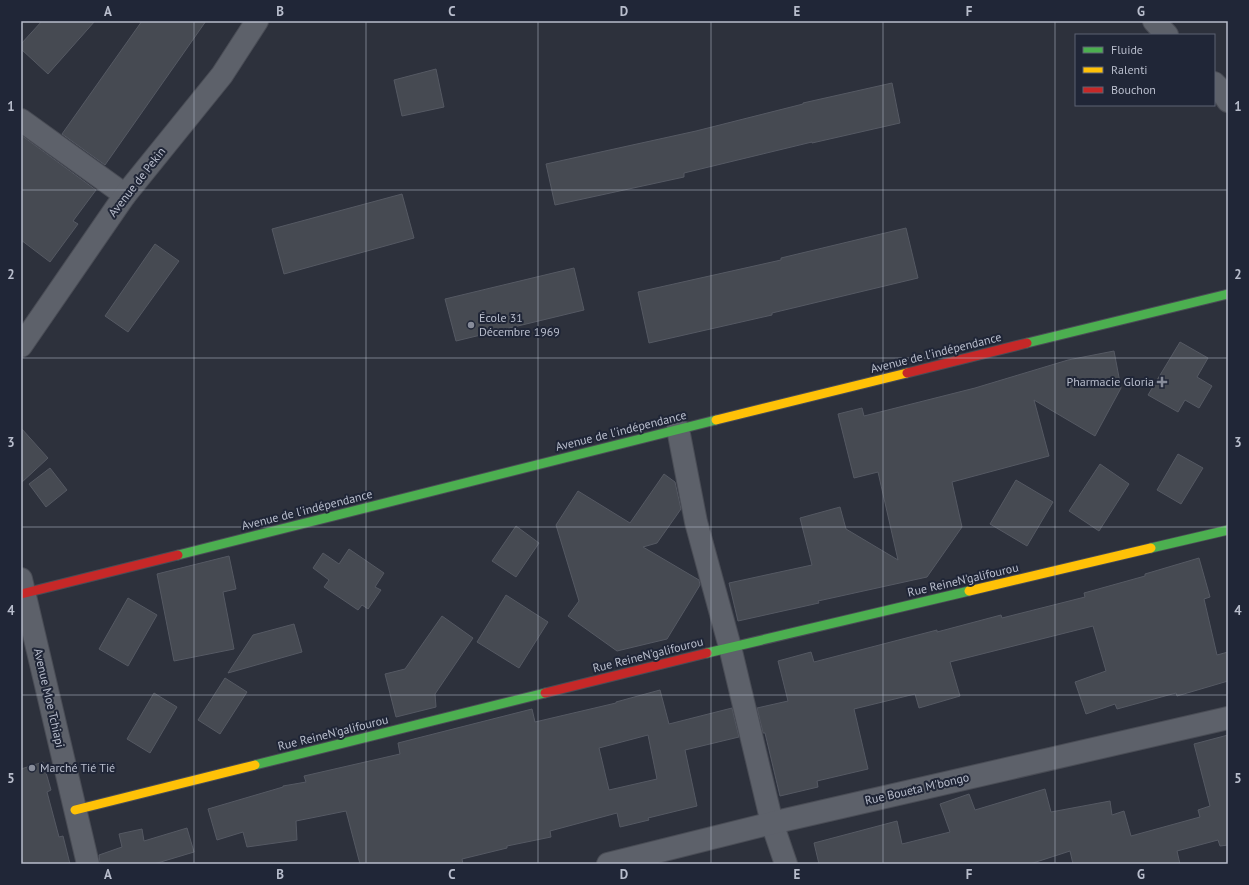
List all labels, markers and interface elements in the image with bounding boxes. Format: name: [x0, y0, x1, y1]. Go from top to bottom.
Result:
text: A: [104, 3, 112, 20]
text: B: [276, 3, 284, 20]
text: C: [448, 3, 456, 20]
text: D: [620, 3, 628, 20]
text: E: [794, 3, 801, 20]
text: F: [966, 3, 973, 20]
text: G: [1137, 3, 1145, 20]
legend: [1075, 34, 1215, 106]
text: Fluide: [1111, 42, 1143, 57]
text: Ralenti: [1111, 62, 1147, 77]
text: Bouchon: [1111, 82, 1156, 97]
text: 1: [7, 98, 15, 115]
text: 1: [1234, 98, 1242, 115]
street label: Avenue de Pekin: [105, 144, 168, 220]
text: 2: [7, 266, 15, 283]
text: 2: [1234, 266, 1242, 283]
place label: École 31 Décembre 1969: [479, 310, 560, 339]
marker: École 31 Décembre 1969: [466, 320, 476, 330]
street label: Avenue de l'indépendance: [869, 329, 1003, 376]
place label: Pharmacie Gloria: [1067, 374, 1154, 389]
marker: Pharmacie Gloria: [1157, 377, 1167, 387]
street label: Avenue de l'indépendance: [554, 407, 688, 454]
text: 3: [7, 434, 15, 451]
text: 3: [1234, 434, 1242, 451]
street label: Avenue de l'indépendance: [240, 486, 374, 533]
street label: Rue ReineN'galifourou: [906, 559, 1020, 600]
text: 4: [7, 602, 15, 619]
text: 4: [1234, 602, 1242, 619]
street label: Rue ReineN'galifourou: [591, 634, 705, 676]
street label: Avenue Moe Tchiapi: [31, 647, 68, 749]
street label: Rue ReineN'galifourou: [276, 712, 390, 754]
place label: Marché Tié Tié: [40, 760, 115, 775]
marker: Marché Tié Tié: [27, 763, 37, 773]
street label: Rue Boueta M'bongo: [863, 769, 970, 808]
text: 5: [7, 770, 15, 787]
text: 5: [1234, 770, 1242, 787]
text: A: [104, 866, 112, 883]
text: B: [276, 866, 284, 883]
text: C: [448, 866, 456, 883]
text: D: [620, 866, 628, 883]
text: E: [794, 866, 801, 883]
text: F: [966, 866, 973, 883]
text: G: [1137, 866, 1145, 883]

